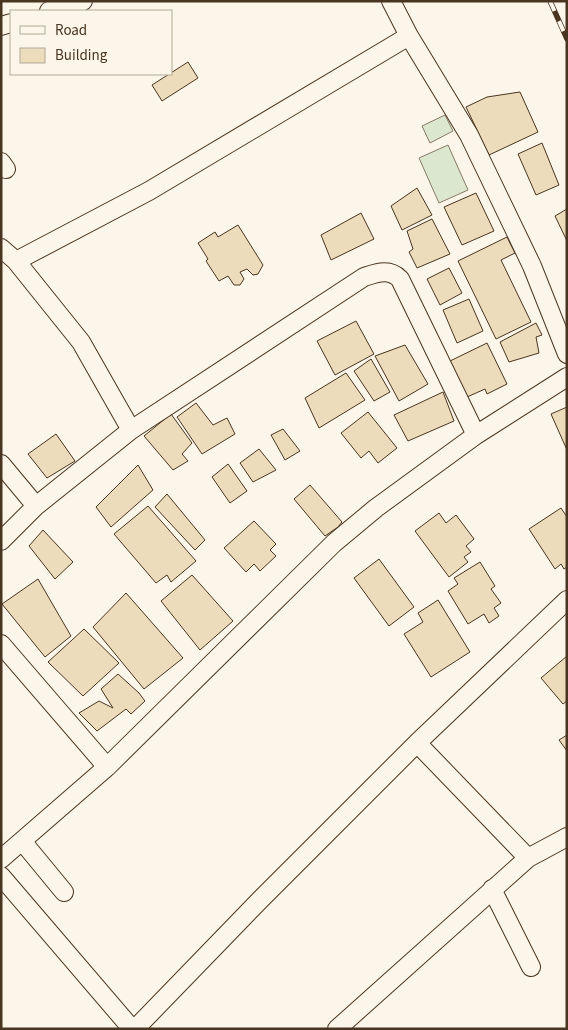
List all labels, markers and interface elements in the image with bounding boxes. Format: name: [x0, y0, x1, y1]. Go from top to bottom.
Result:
legend: [10, 10, 172, 75]
text: Road: [55, 20, 87, 41]
text: Building: [55, 45, 108, 66]

